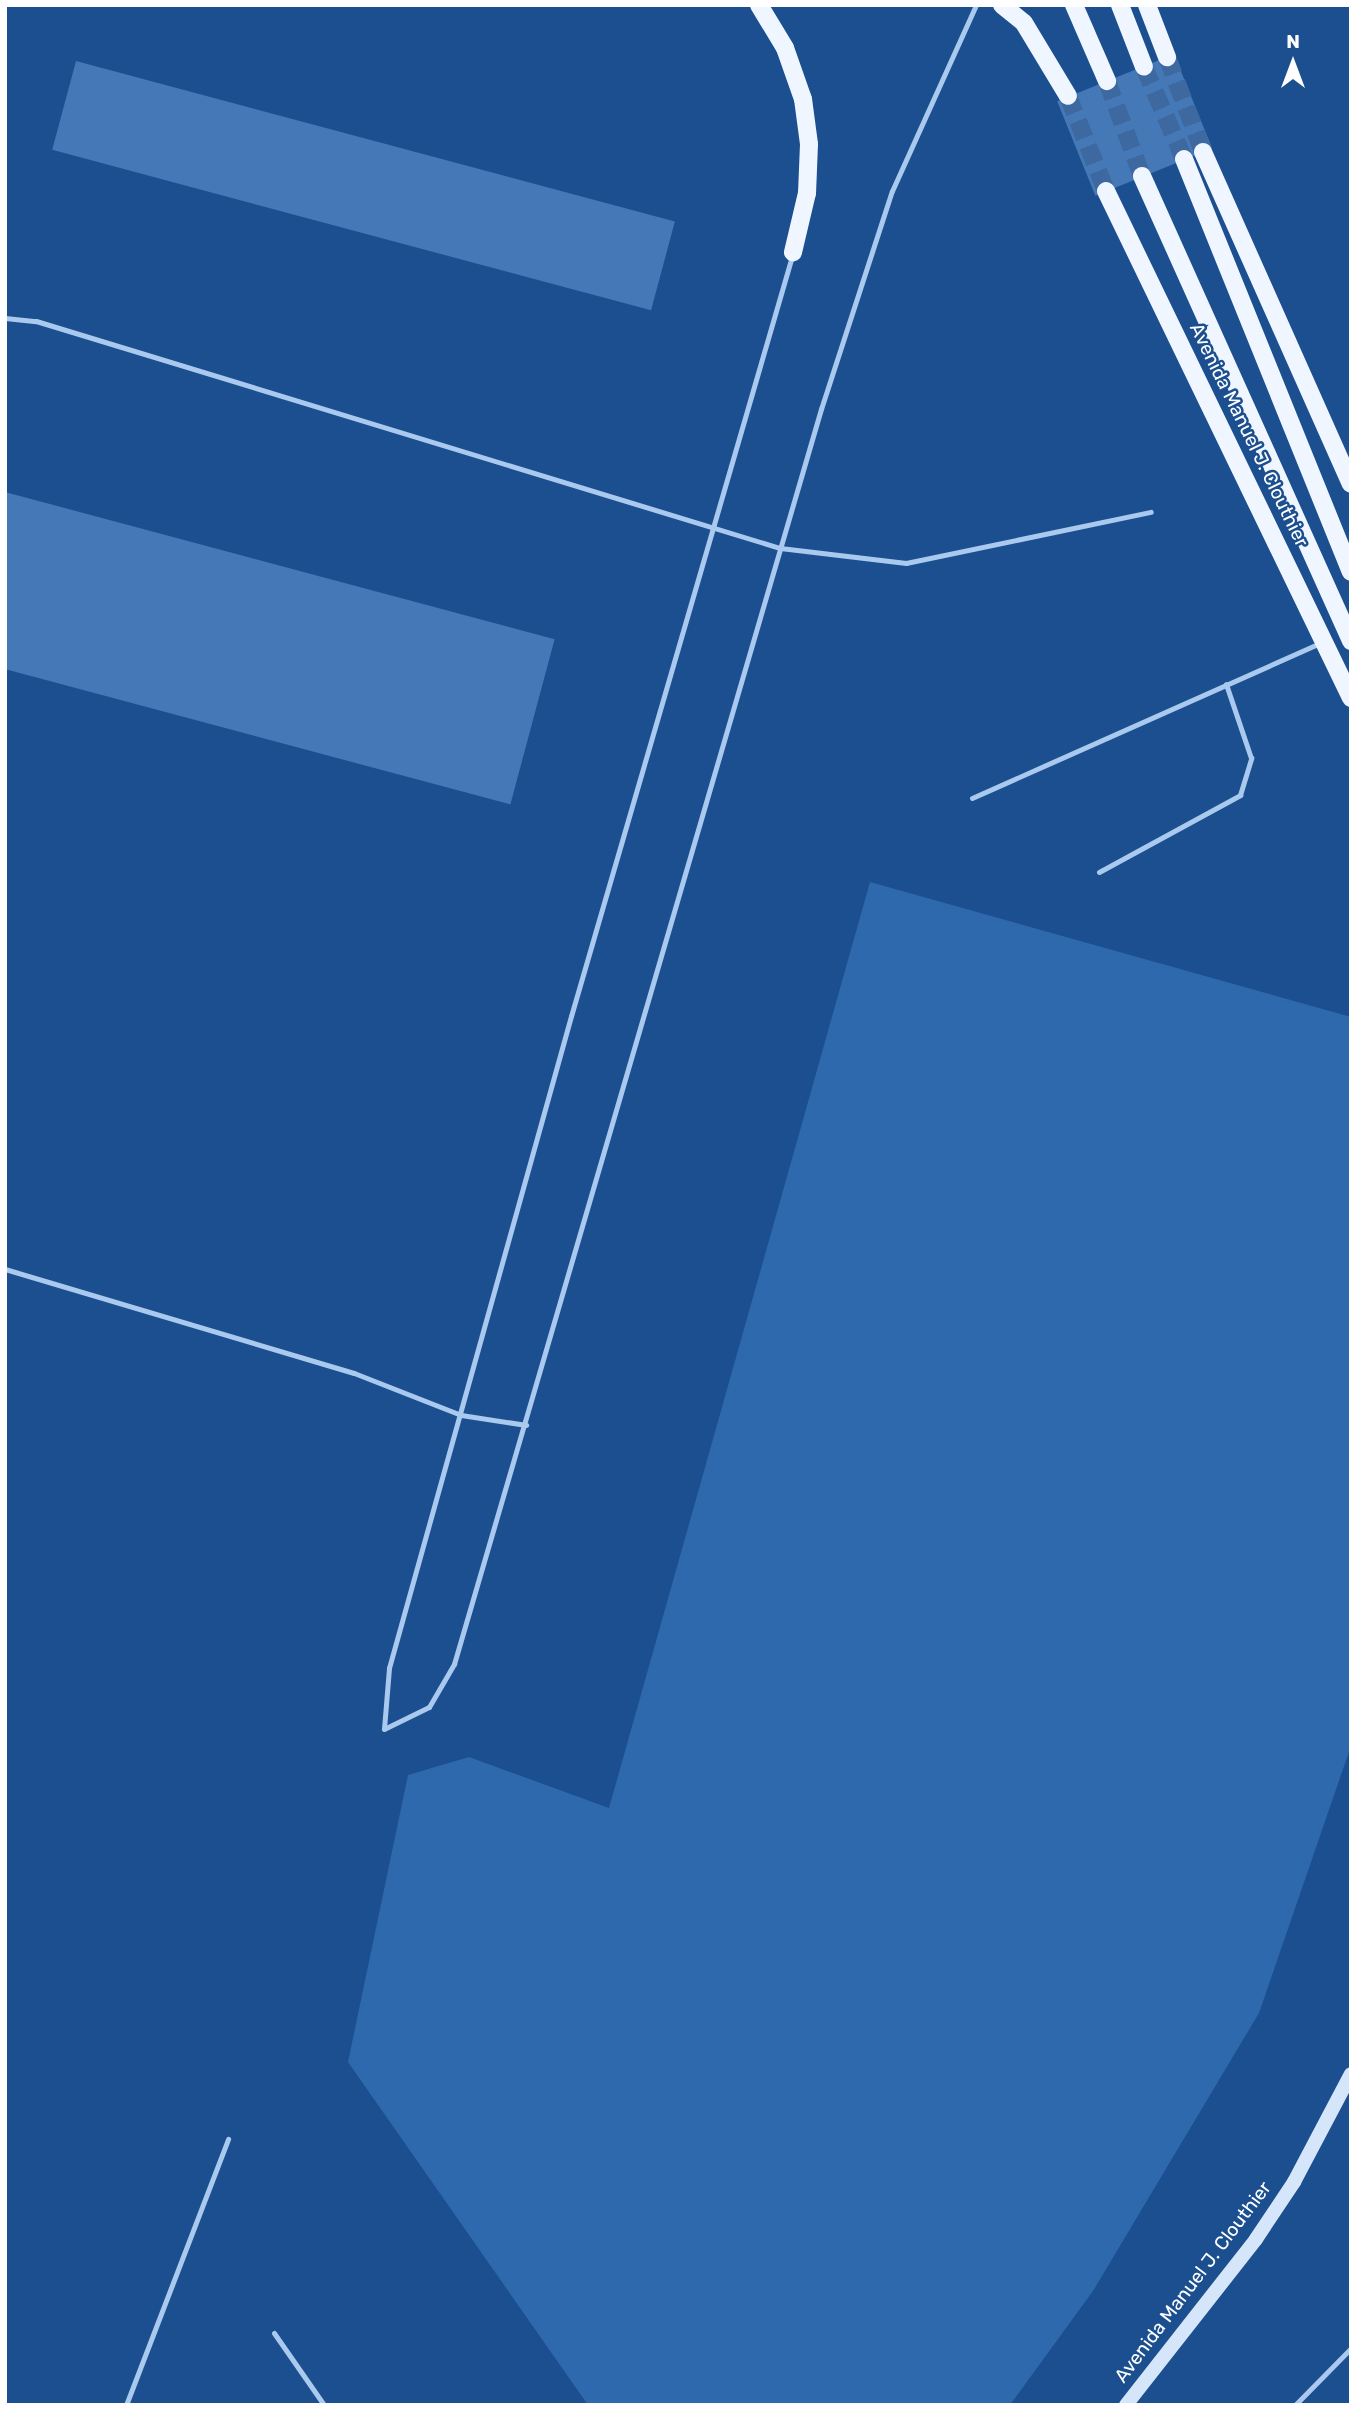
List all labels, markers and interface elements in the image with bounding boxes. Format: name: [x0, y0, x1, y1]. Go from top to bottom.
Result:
north arrow: [1258, 28, 1328, 98]
text: N: [1286, 30, 1300, 53]
street label: Avenida Manuel J. Clouthier: [1185, 319, 1313, 551]
street label: Avenida Manuel J. Clouthier: [1110, 2177, 1276, 2387]

